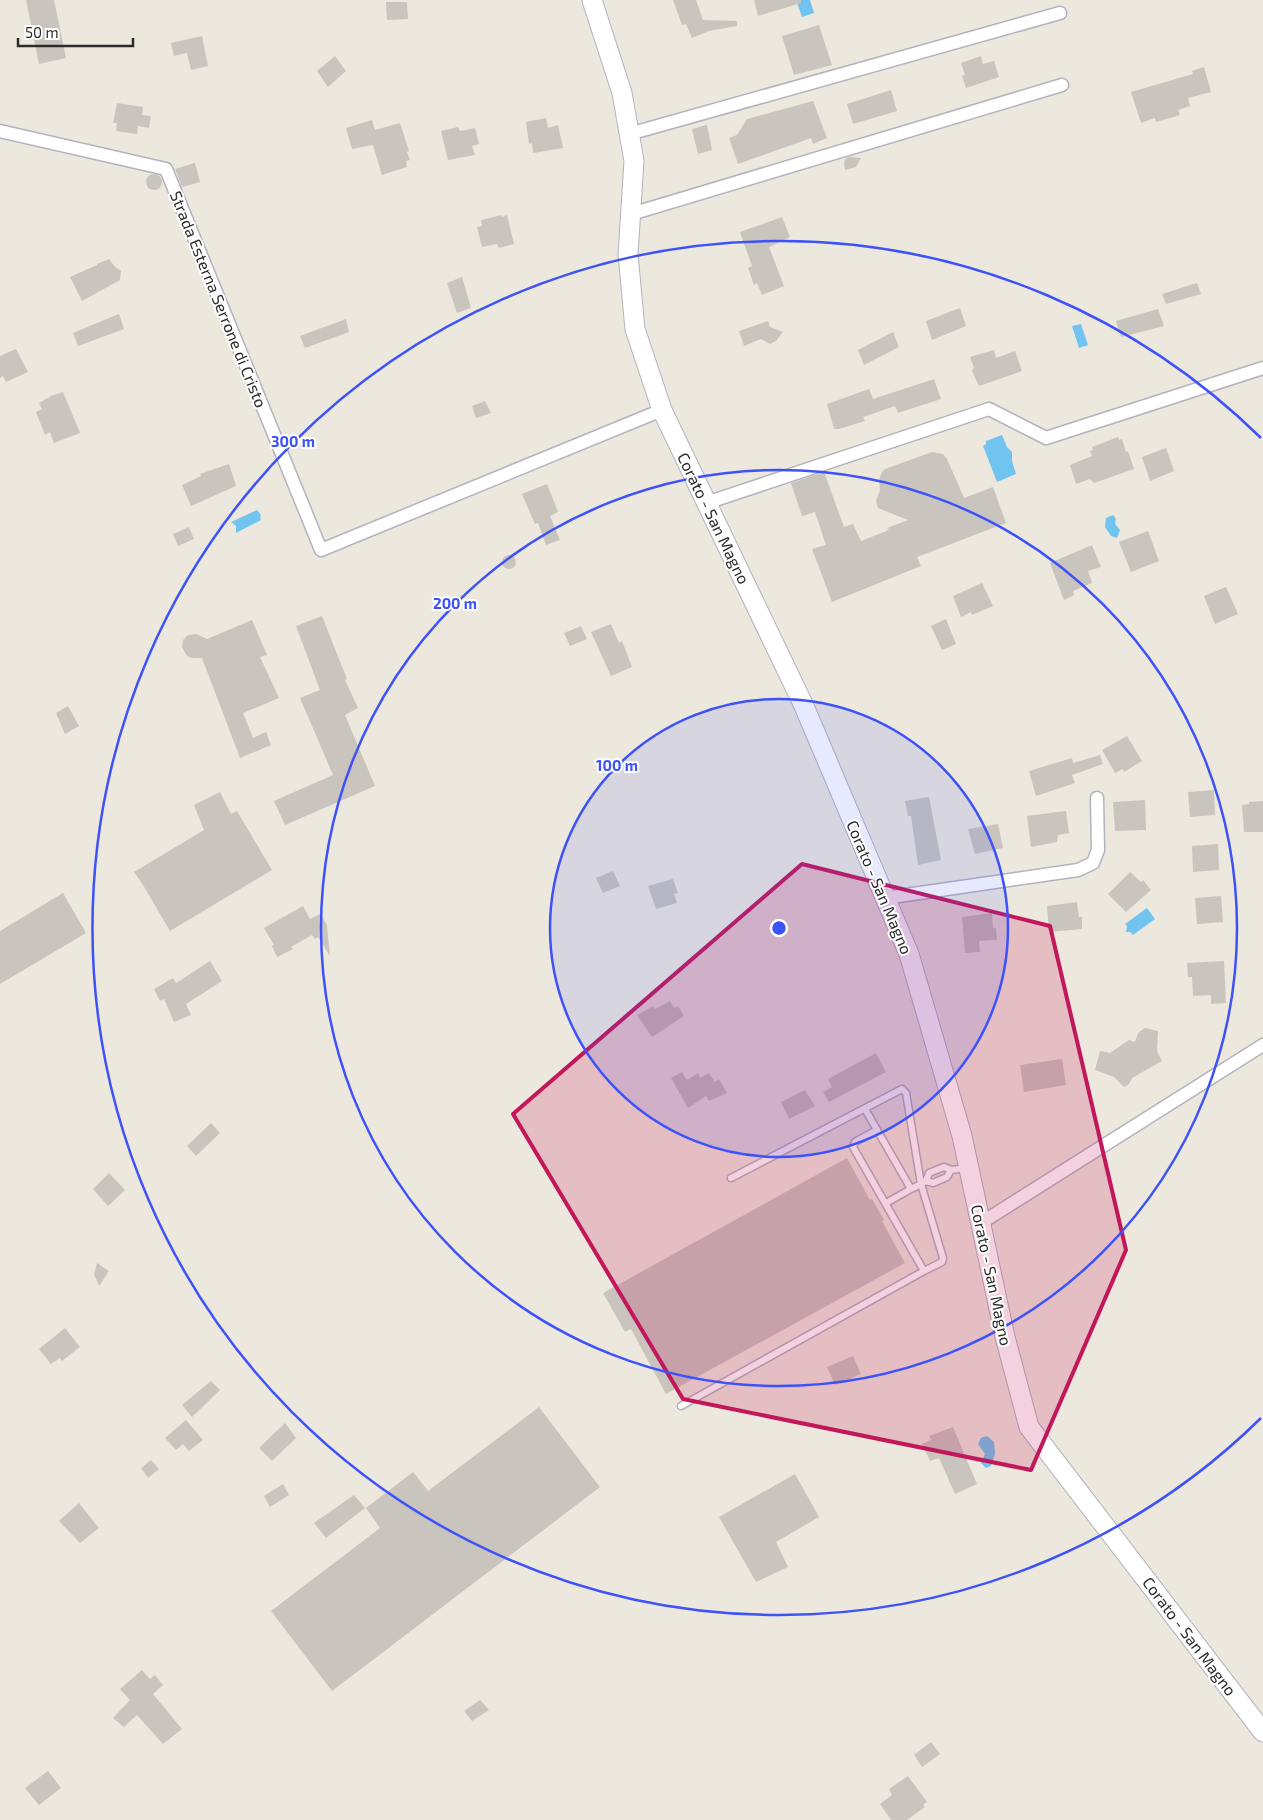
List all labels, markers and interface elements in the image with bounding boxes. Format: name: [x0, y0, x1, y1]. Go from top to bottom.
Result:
scale bar: [18, 15, 132, 47]
text: 50 m: [25, 23, 59, 41]
street label: Strada Esterna Serrone di Cristo: [167, 188, 271, 410]
text: 300 m: [271, 432, 315, 450]
street label: Corato - San Magno: [674, 449, 754, 587]
text: 200 m: [433, 594, 477, 612]
text: 100 m: [596, 756, 638, 774]
street label: Corato - San Magno: [843, 817, 917, 957]
centre of rings: [770, 919, 788, 937]
street label: Corato - San Magno: [968, 1203, 1016, 1347]
street label: Corato - San Magno: [1139, 1573, 1241, 1699]

